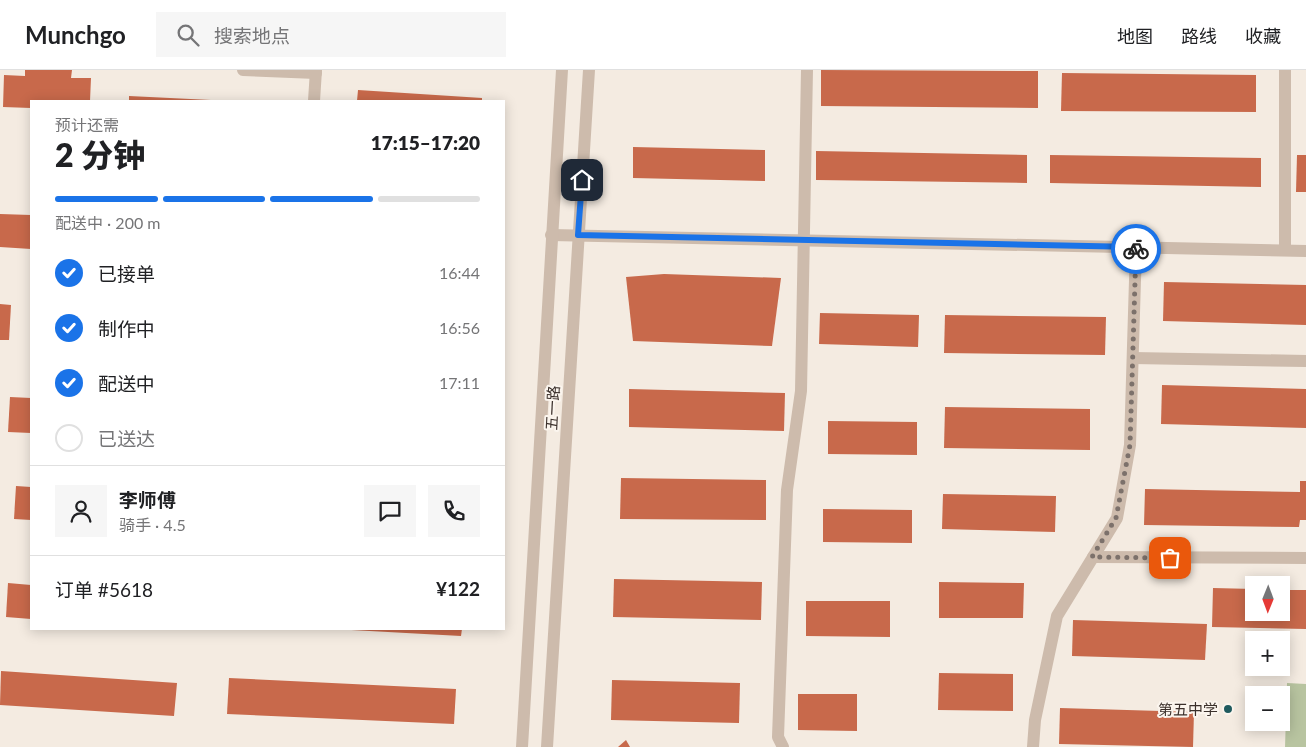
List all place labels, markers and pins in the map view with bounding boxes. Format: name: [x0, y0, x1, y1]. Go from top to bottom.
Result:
pin: [561, 159, 603, 201]
pin: [1149, 537, 1191, 579]
place label: 第五中学: [1158, 700, 1218, 718]
marker: 第五中学: [1222, 703, 1234, 715]

